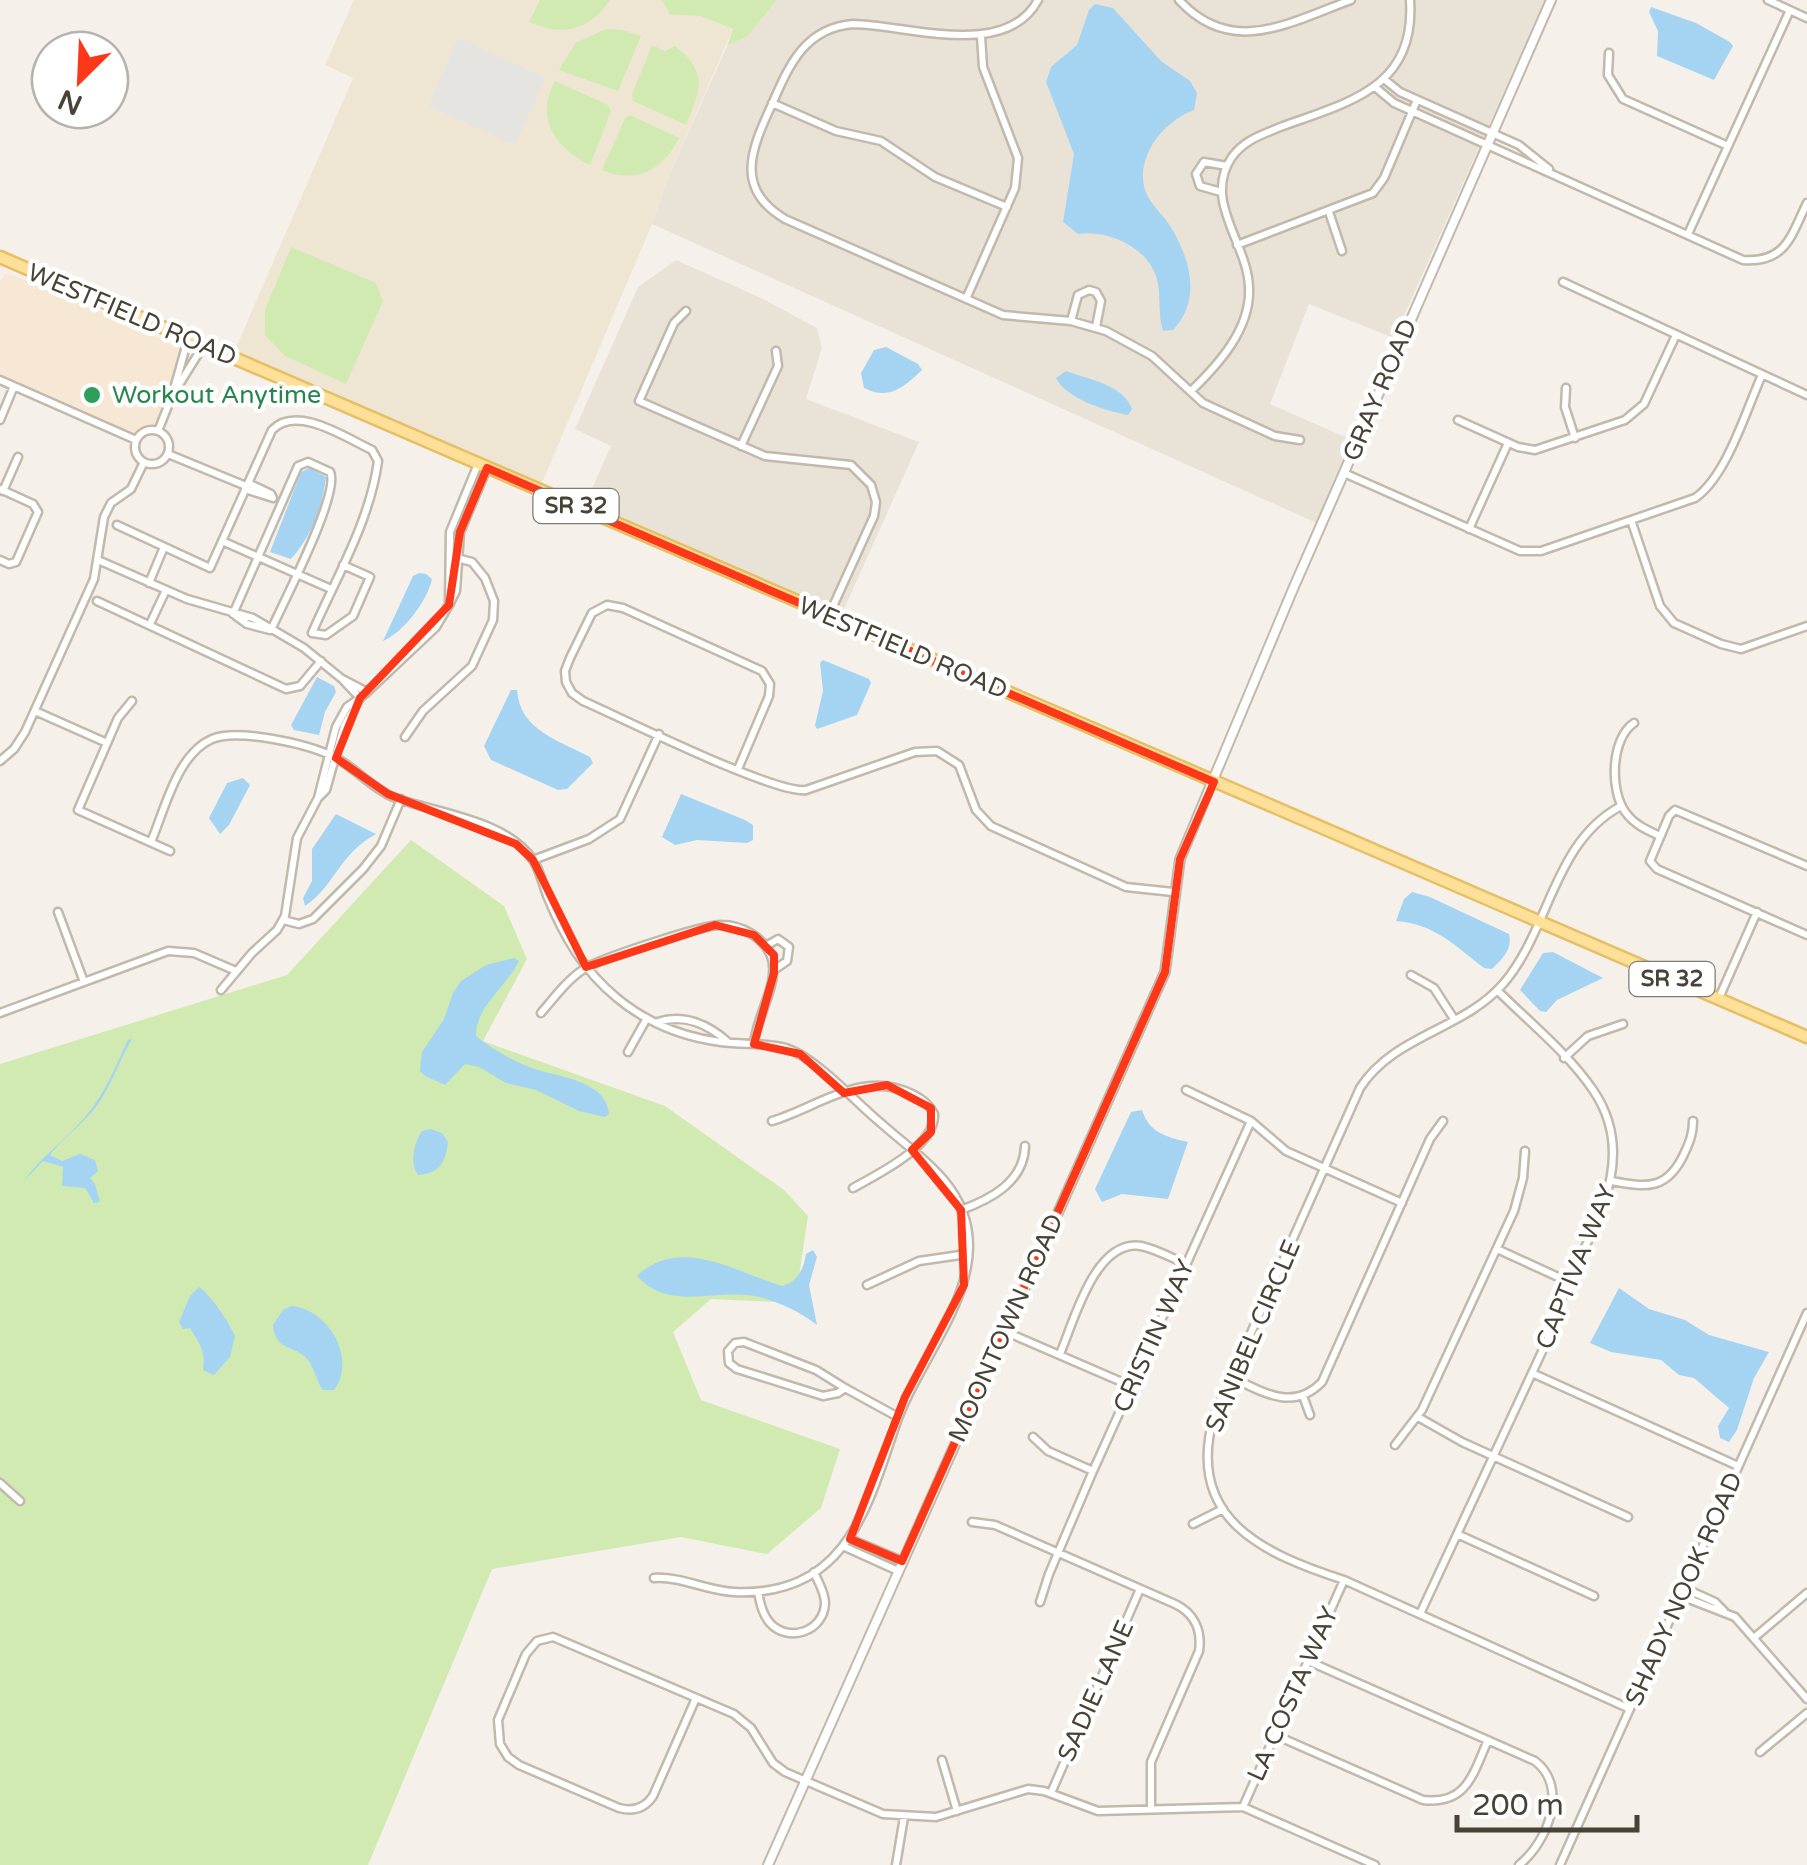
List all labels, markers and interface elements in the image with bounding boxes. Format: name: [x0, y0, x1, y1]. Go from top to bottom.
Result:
north arrow: [30, 30, 130, 130]
text: N: [53, 82, 87, 122]
street label: WESTFIELD ROAD: [23, 257, 241, 373]
street label: GRAY ROAD: [1337, 314, 1423, 466]
place label: Workout Anytime: [112, 380, 321, 410]
marker: Workout Anytime: [81, 384, 103, 406]
road number: SR 32: [534, 489, 618, 523]
street label: WESTFIELD ROAD: [794, 590, 1012, 706]
road number: SR 32: [1630, 962, 1714, 996]
street label: CAPTIVA WAY: [1529, 1180, 1623, 1354]
street label: MOONTOWN ROAD: [942, 1209, 1070, 1447]
street label: SANIBEL CIRCLE: [1199, 1236, 1307, 1436]
street label: CRISTIN WAY: [1107, 1255, 1201, 1417]
street label: SHADY NOOK ROAD: [1619, 1468, 1749, 1710]
street label: LA COSTA WAY: [1241, 1602, 1345, 1786]
street label: SADIE LANE: [1052, 1616, 1140, 1766]
scale bar: [1457, 1770, 1637, 1832]
text: 200 m: [1472, 1787, 1564, 1824]

